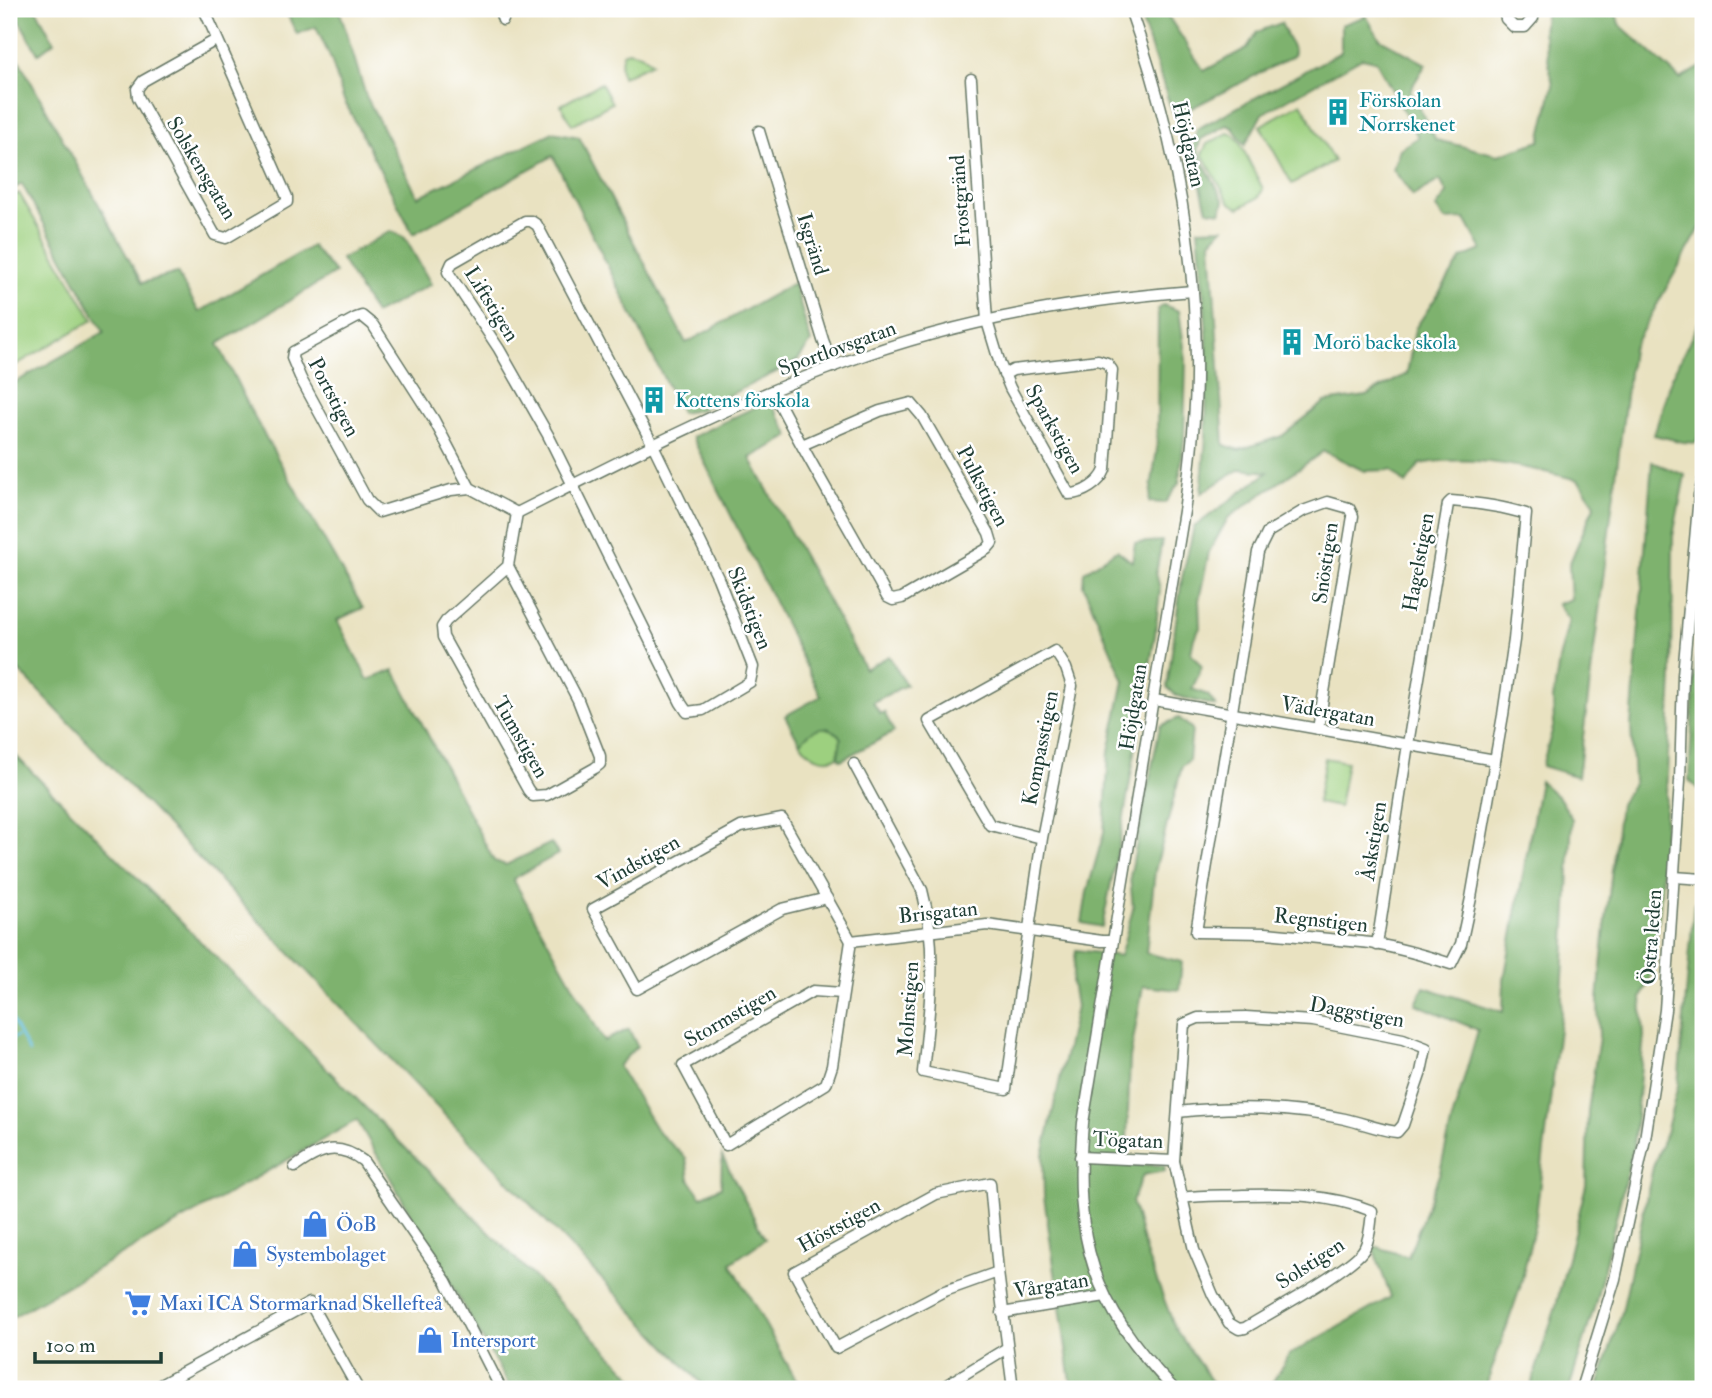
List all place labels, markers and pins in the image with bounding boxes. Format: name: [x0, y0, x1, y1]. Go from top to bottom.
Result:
place label: Förskolan Norrskenet: [1359, 87, 1455, 138]
building icon: Förskolan Norrskenet: [1323, 97, 1353, 127]
building icon: Morö backe skola: [1277, 327, 1307, 357]
place label: Morö backe skola: [1313, 329, 1457, 356]
building icon: Kottens förskola: [639, 385, 669, 415]
place label: Kottens förskola: [675, 387, 810, 414]
shop icon: ÖoB: [300, 1209, 330, 1239]
place label: ÖoB: [336, 1211, 377, 1238]
shop icon: Systembolaget: [230, 1239, 260, 1269]
place label: Systembolaget: [266, 1241, 386, 1268]
supermarket icon: Maxi ICA Stormarknad Skellefteå: [123, 1288, 153, 1318]
place label: Maxi ICA Stormarknad Skellefteå: [159, 1290, 443, 1317]
shop icon: Intersport: [415, 1325, 445, 1355]
place label: Intersport: [451, 1327, 536, 1354]

